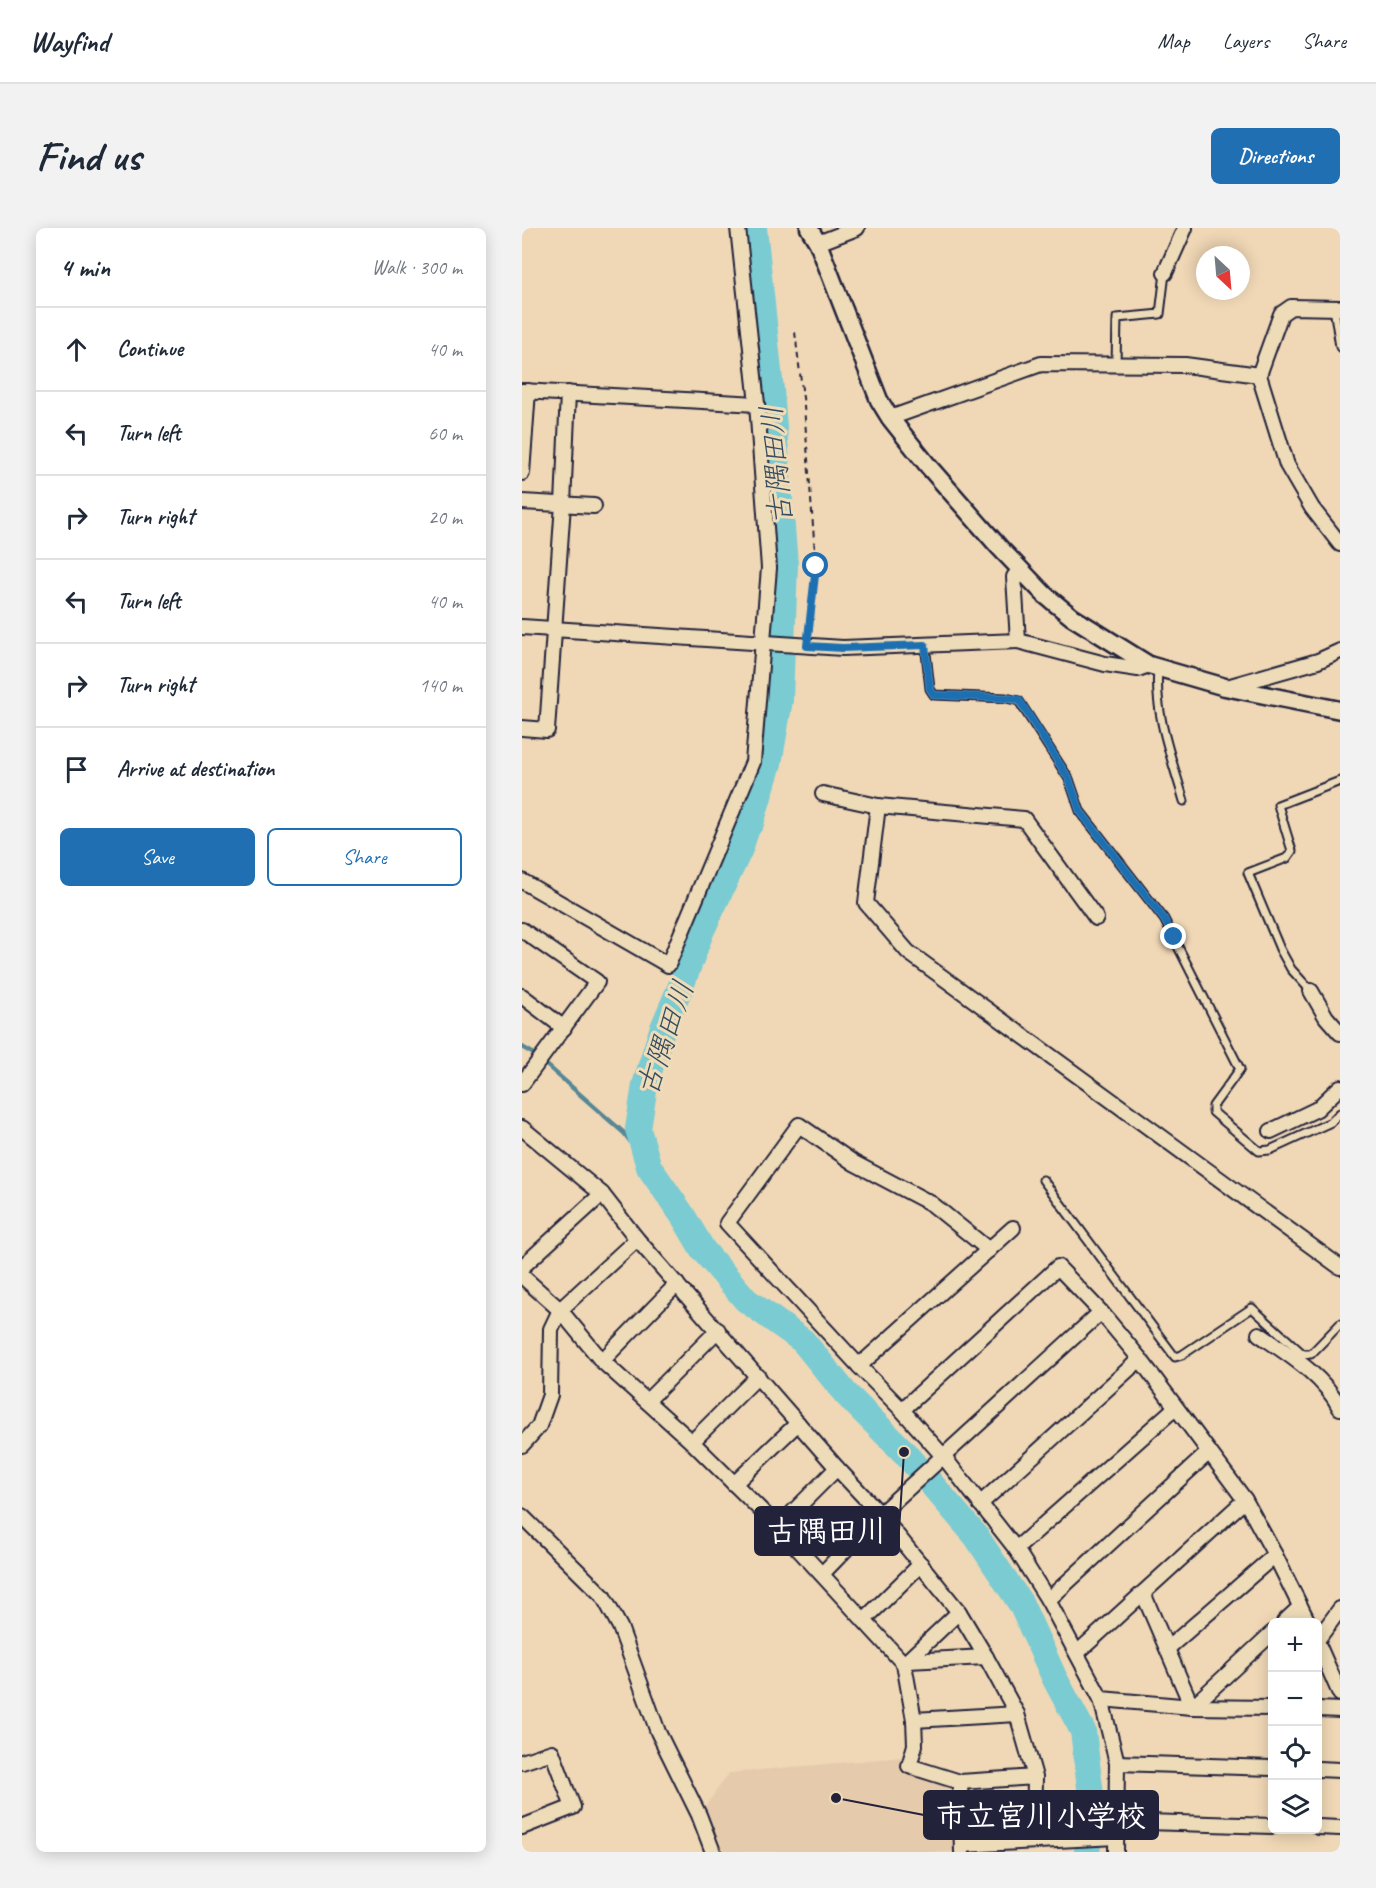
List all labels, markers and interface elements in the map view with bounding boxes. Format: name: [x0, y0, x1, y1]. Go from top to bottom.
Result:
text: Wayfind: [30, 24, 109, 59]
text: Map: [1157, 28, 1190, 54]
text: Layers: [1223, 28, 1269, 54]
text: Share: [1302, 28, 1346, 54]
button: Directions: [1211, 128, 1340, 184]
text: Find us: [36, 130, 141, 183]
north arrow: [1196, 246, 1250, 300]
text: 4 min: [60, 251, 110, 284]
text: Walk · 300 m: [372, 255, 462, 280]
icon: ahead: [60, 333, 93, 366]
text: Continue: [117, 335, 183, 363]
text: 40 m: [428, 337, 462, 362]
water label: 古隅田川: [752, 404, 800, 526]
icon: left: [60, 417, 93, 450]
text: Turn left: [117, 419, 181, 447]
text: 60 m: [428, 421, 462, 446]
icon: right: [60, 501, 93, 534]
text: Turn right: [117, 503, 194, 531]
text: 20 m: [428, 505, 462, 530]
route start: [802, 552, 828, 578]
icon: left: [60, 585, 93, 618]
text: Turn left: [117, 587, 181, 615]
text: 40 m: [428, 589, 462, 614]
icon: right: [60, 669, 93, 702]
text: Turn right: [117, 671, 194, 699]
text: 140 m: [419, 673, 462, 698]
icon: arrive: [60, 753, 93, 786]
text: Arrive at destination: [117, 755, 274, 783]
button: Save: [60, 828, 255, 886]
button: Share: [267, 828, 462, 886]
route end: [1160, 923, 1186, 949]
water label: 古隅田川: [628, 975, 702, 1101]
callout: 古隅田川: [755, 1507, 899, 1555]
text: 古隅田川: [767, 1512, 887, 1550]
map controls: [1268, 1618, 1322, 1834]
button: +: [1268, 1618, 1322, 1672]
button: −: [1268, 1672, 1322, 1726]
button: locate: [1268, 1726, 1322, 1780]
button: layers: [1268, 1780, 1322, 1834]
callout: 市立宮川小学校: [924, 1791, 1158, 1839]
text: 市立宮川小学校: [936, 1797, 1146, 1835]

